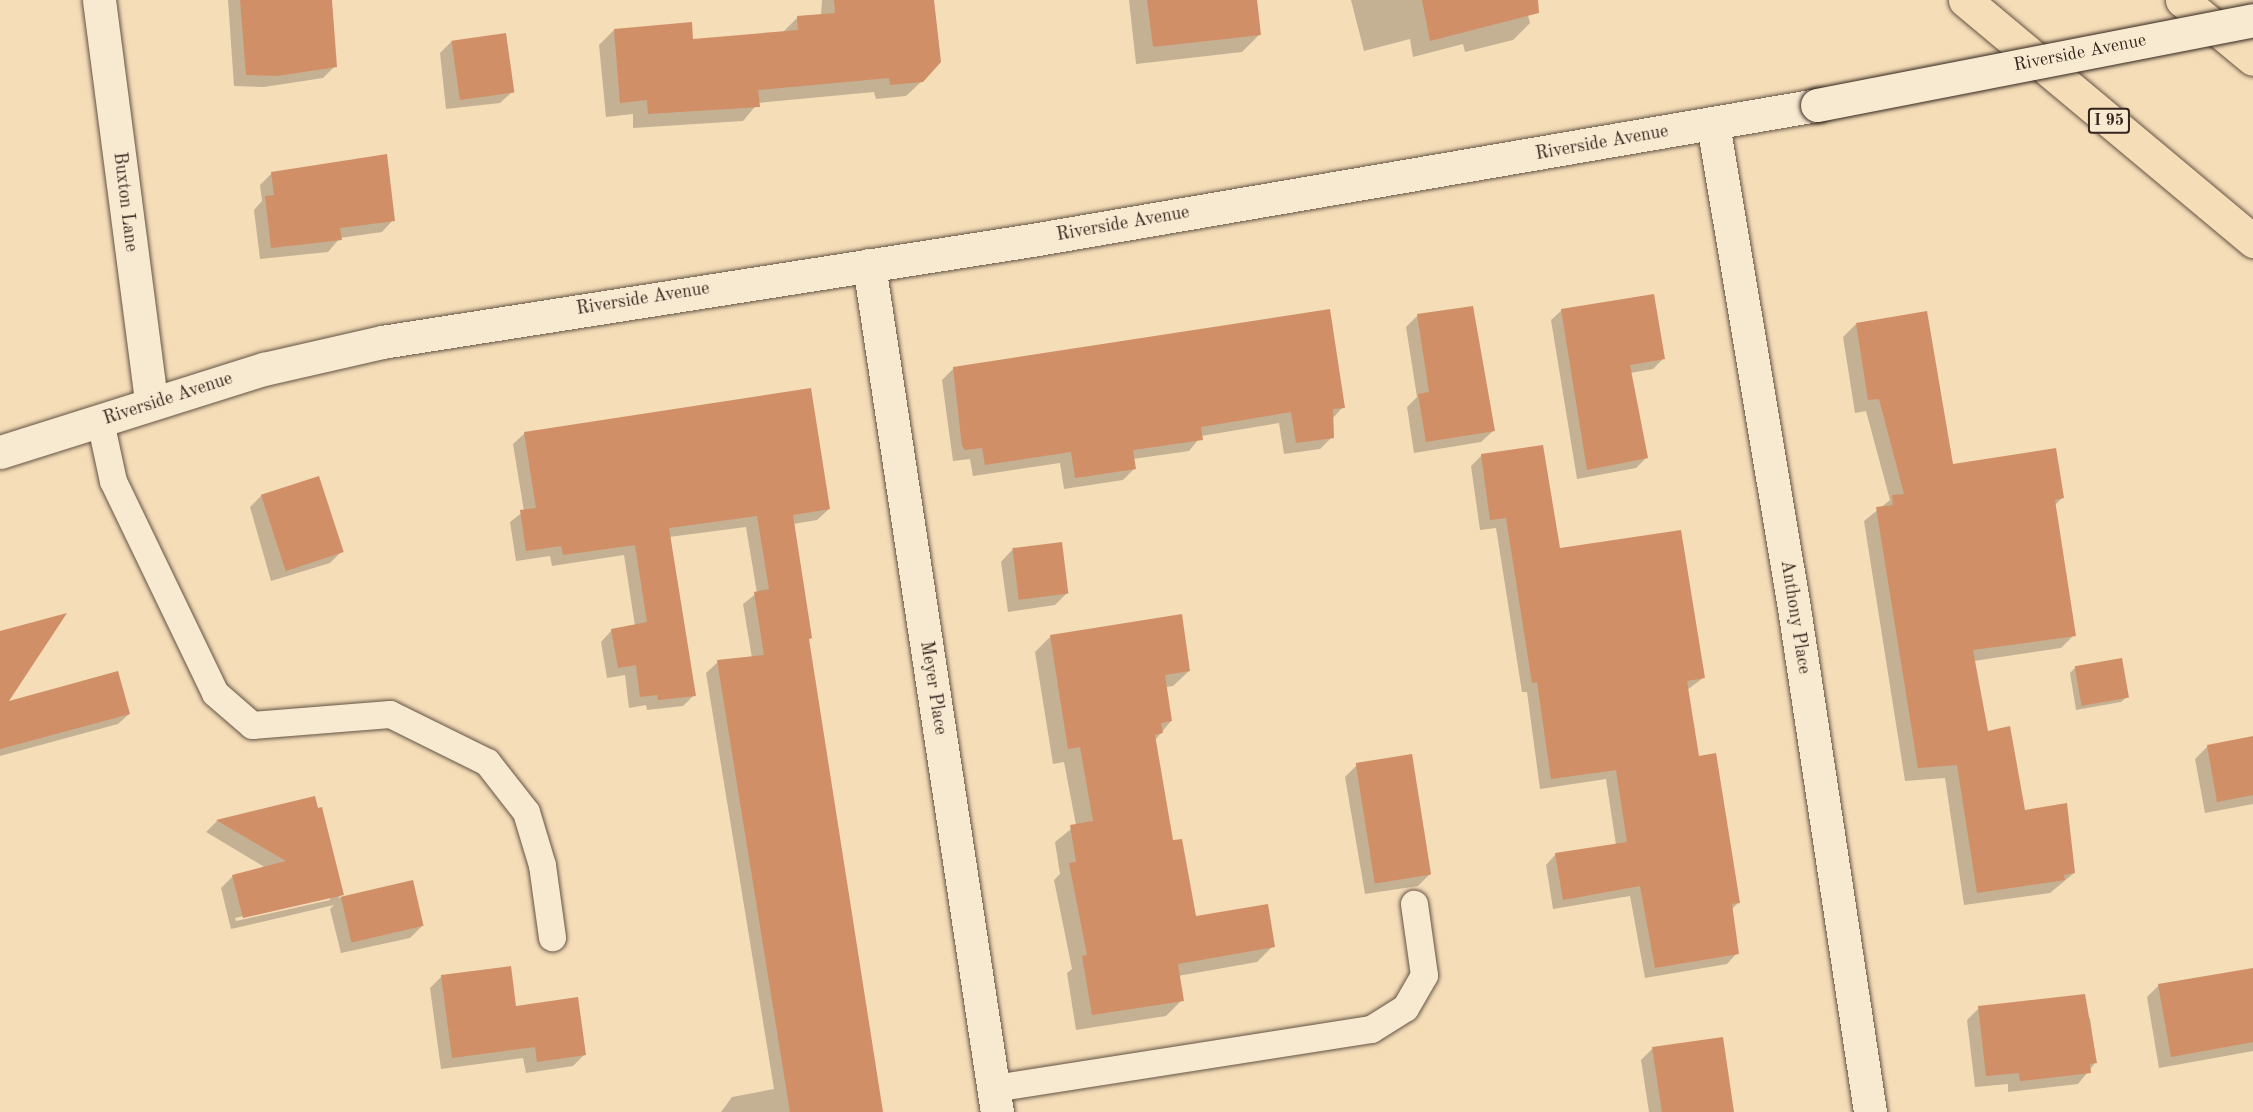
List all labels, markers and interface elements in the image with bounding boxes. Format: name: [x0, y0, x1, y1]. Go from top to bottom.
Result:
street label: Riverside Avenue: [2012, 30, 2148, 76]
road number: I 95: [2086, 108, 2132, 134]
street label: Riverside Avenue: [1534, 121, 1670, 165]
street label: Buxton Lane: [108, 151, 142, 253]
street label: Riverside Avenue: [1055, 202, 1191, 246]
street label: Riverside Avenue: [575, 278, 711, 320]
street label: Riverside Avenue: [101, 368, 235, 430]
street label: Anthony Place: [1775, 559, 1815, 675]
street label: Meyer Place: [915, 639, 951, 737]

